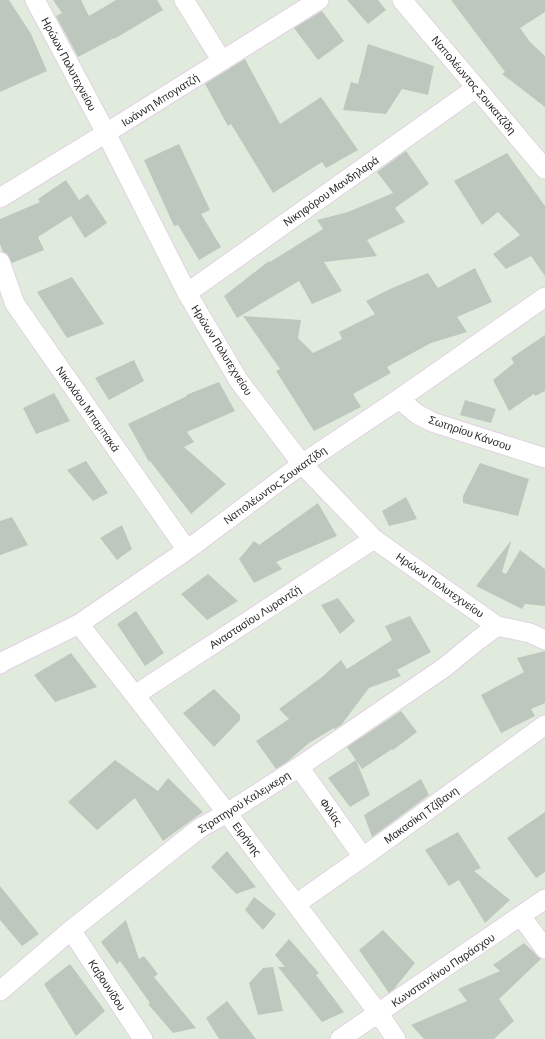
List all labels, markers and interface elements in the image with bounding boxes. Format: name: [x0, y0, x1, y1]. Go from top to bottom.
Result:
street label: Ηρώων Πολυτεχνείου: [39, 15, 100, 113]
street label: Ναπολέωντος Σουκατζίδη: [430, 33, 519, 136]
street label: Ιωάννη Μπογιατζή: [119, 70, 201, 129]
street label: Νικηφόρου Μανδηλαρά: [281, 152, 381, 228]
street label: Ηρώων Πολυτεχνείου: [189, 302, 256, 397]
street label: Νικολάου Μπαμπακά: [54, 363, 123, 455]
street label: Σωτηρίου Κάνσου: [427, 412, 513, 453]
street label: Ναπολέωντος Σουκατζίδη: [221, 443, 329, 526]
street label: Ηρώων Πολυτεχνείου: [394, 549, 487, 620]
street label: Αναστασίου Λυραντζή: [207, 582, 303, 651]
street label: Στρατηγού Καλεμκερη: [195, 768, 292, 835]
street label: Μακασίκη Τζίβανη: [381, 783, 460, 846]
street label: Φιλίας: [317, 795, 346, 828]
street label: Ειρήνης: [230, 819, 264, 858]
street label: Κωνσταντίνου Παράσχου: [388, 930, 497, 1009]
street label: Καβουνίδου: [86, 957, 129, 1013]

